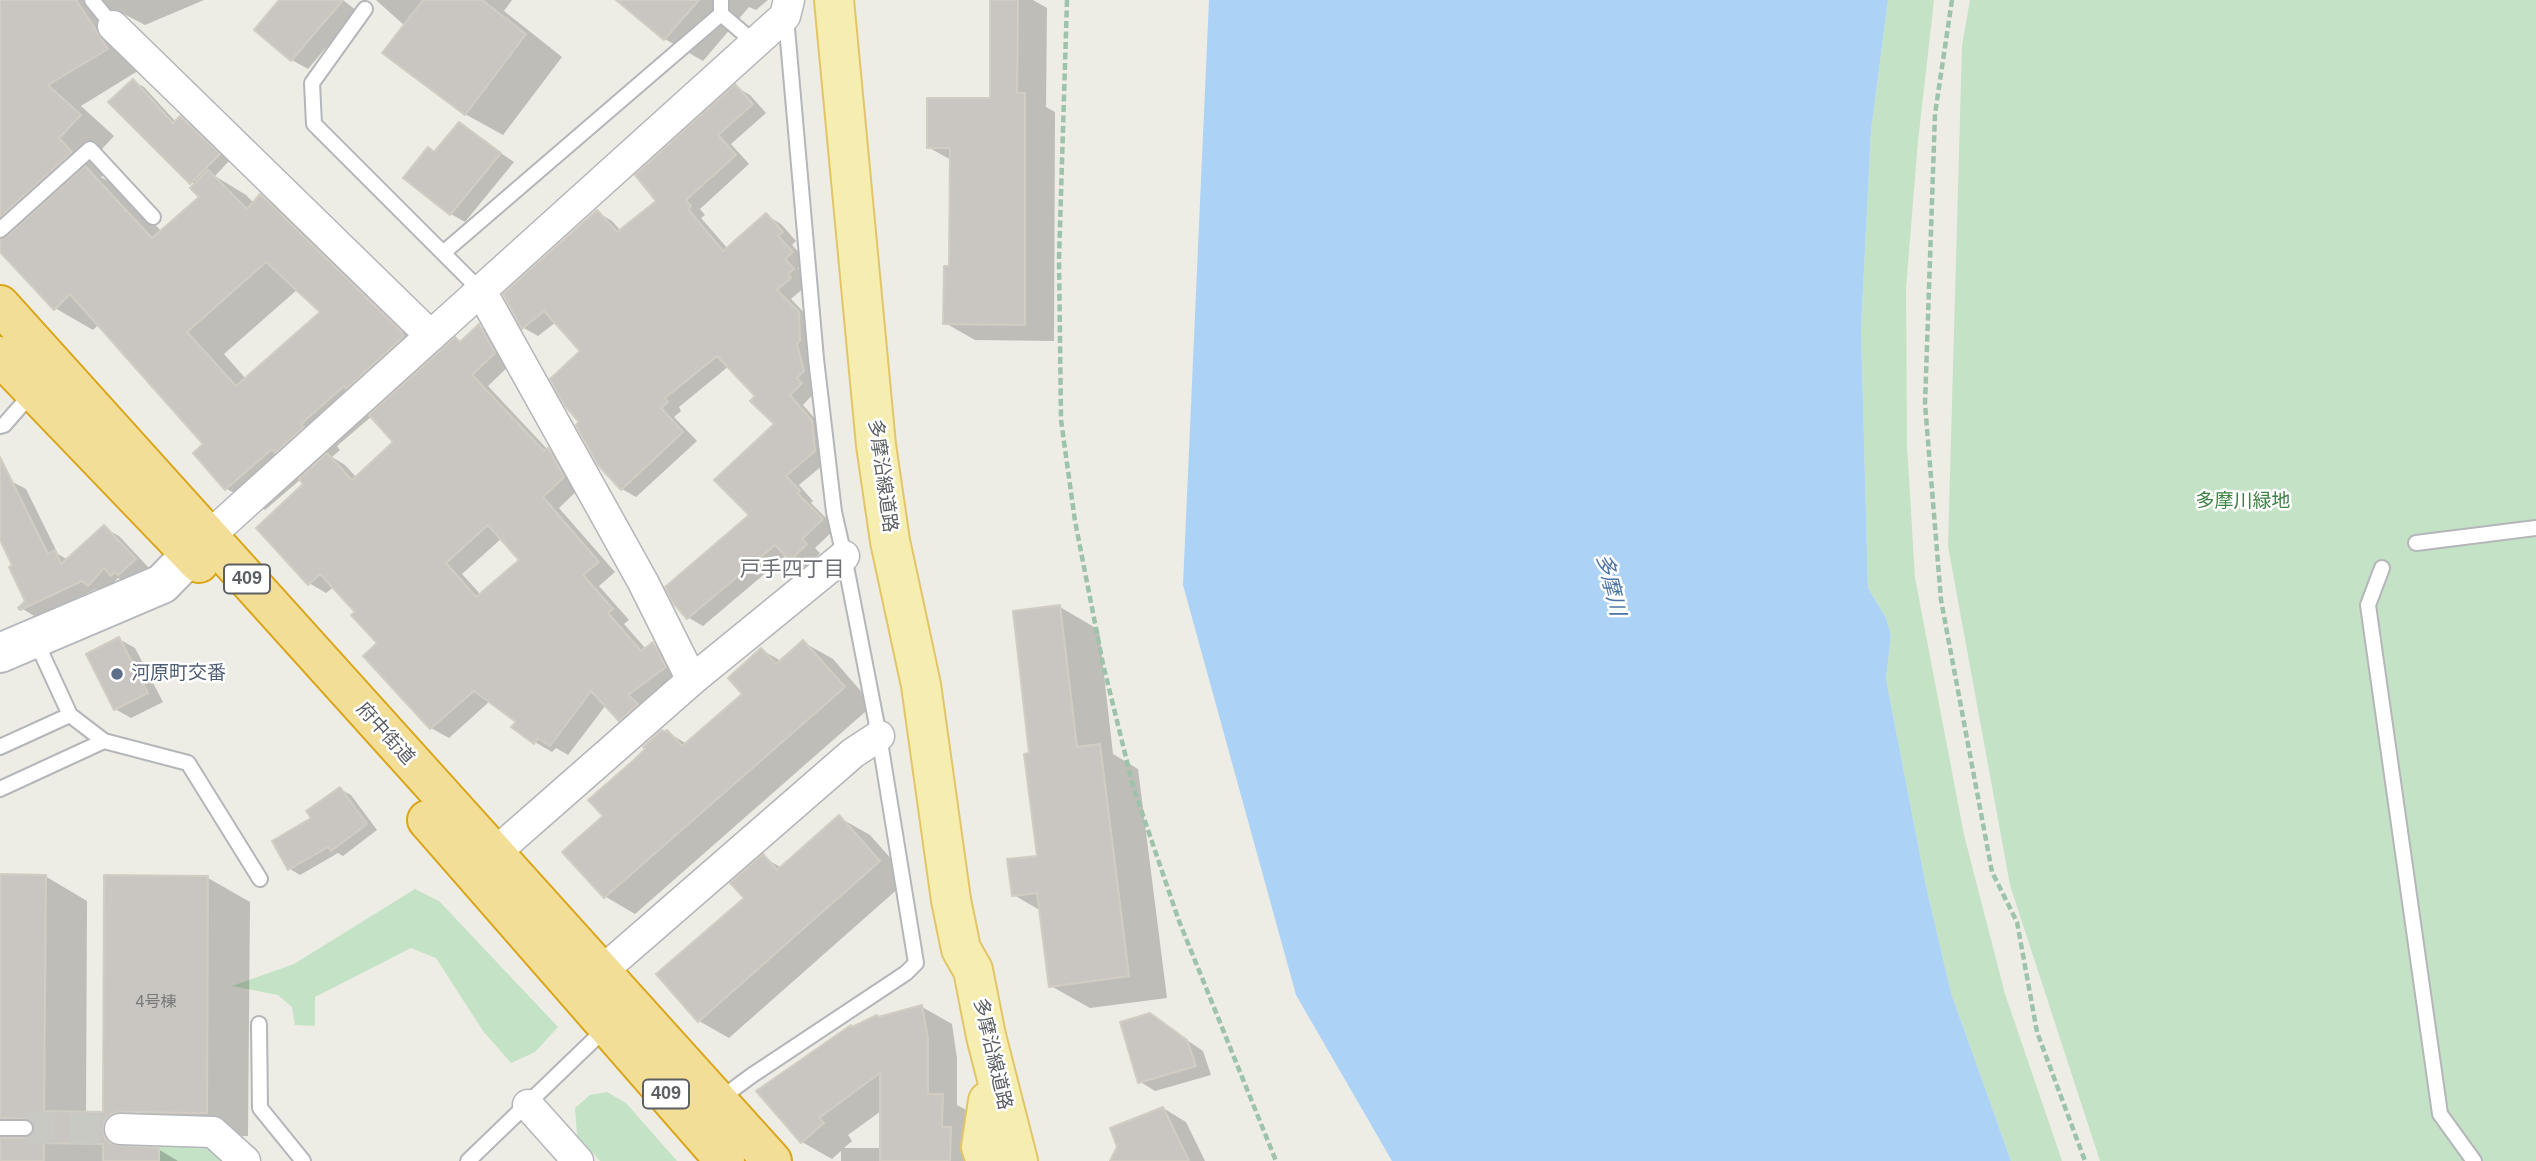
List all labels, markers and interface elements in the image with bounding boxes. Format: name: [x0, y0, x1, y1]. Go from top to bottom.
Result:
street label: 多摩沿線道路: [863, 418, 901, 534]
park label: 多摩川緑地: [2196, 491, 2290, 513]
water label: 多摩川: [1590, 551, 1630, 619]
district label: 戸手四丁目: [740, 557, 844, 583]
road number: 409: [224, 564, 270, 594]
place label: 河原町交番: [131, 663, 226, 685]
marker: 河原町交番: [109, 666, 125, 682]
street label: 府中街道: [351, 698, 419, 770]
house number: 4号棟: [136, 993, 176, 1013]
street label: 多摩沿線道路: [968, 996, 1016, 1112]
road number: 409: [643, 1079, 689, 1108]

